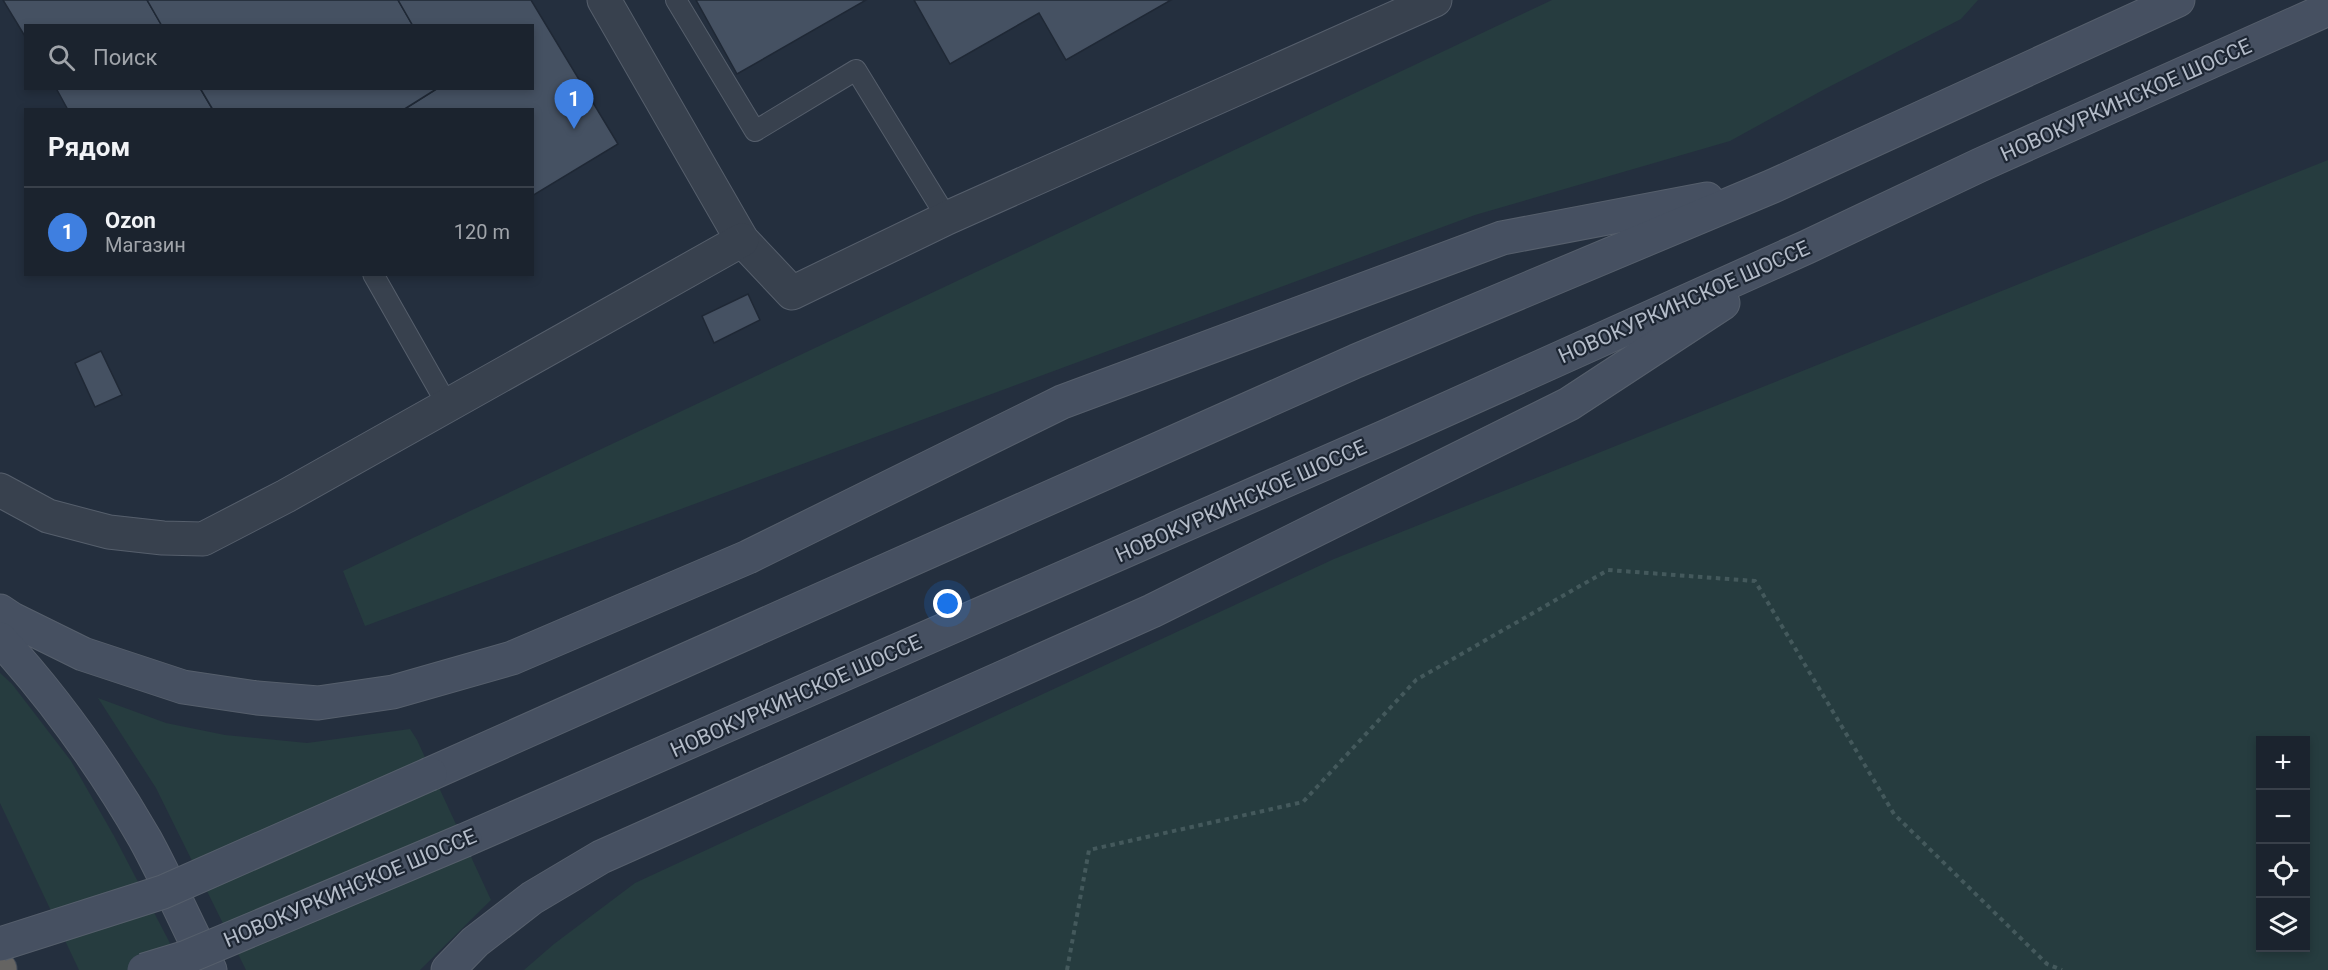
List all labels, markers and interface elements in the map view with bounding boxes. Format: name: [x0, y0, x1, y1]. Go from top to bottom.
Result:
search box: [24, 24, 534, 90]
street label: НОВОКУРКИНСКОЕ ШОССЕ: [1997, 34, 2255, 166]
icon: search: [45, 41, 78, 74]
text: Поиск: [93, 45, 157, 70]
pin: 1: [554, 80, 594, 129]
text: Рядом: [48, 132, 130, 162]
text: Ozon: [105, 208, 156, 233]
text: 1: [62, 220, 73, 244]
text: 120 m: [454, 220, 510, 244]
text: Магазин: [105, 233, 186, 257]
street label: НОВОКУРКИНСКОЕ ШОССЕ: [1555, 236, 1813, 368]
street label: НОВОКУРКИНСКОЕ ШОССЕ: [1112, 435, 1370, 567]
your location: [933, 589, 962, 618]
street label: НОВОКУРКИНСКОЕ ШОССЕ: [667, 630, 925, 762]
map controls: [2256, 736, 2310, 952]
button: +: [2256, 736, 2310, 790]
button: −: [2256, 790, 2310, 844]
street label: НОВОКУРКИНСКОЕ ШОССЕ: [220, 824, 480, 952]
button: locate: [2256, 844, 2310, 898]
button: layers: [2256, 898, 2310, 952]

